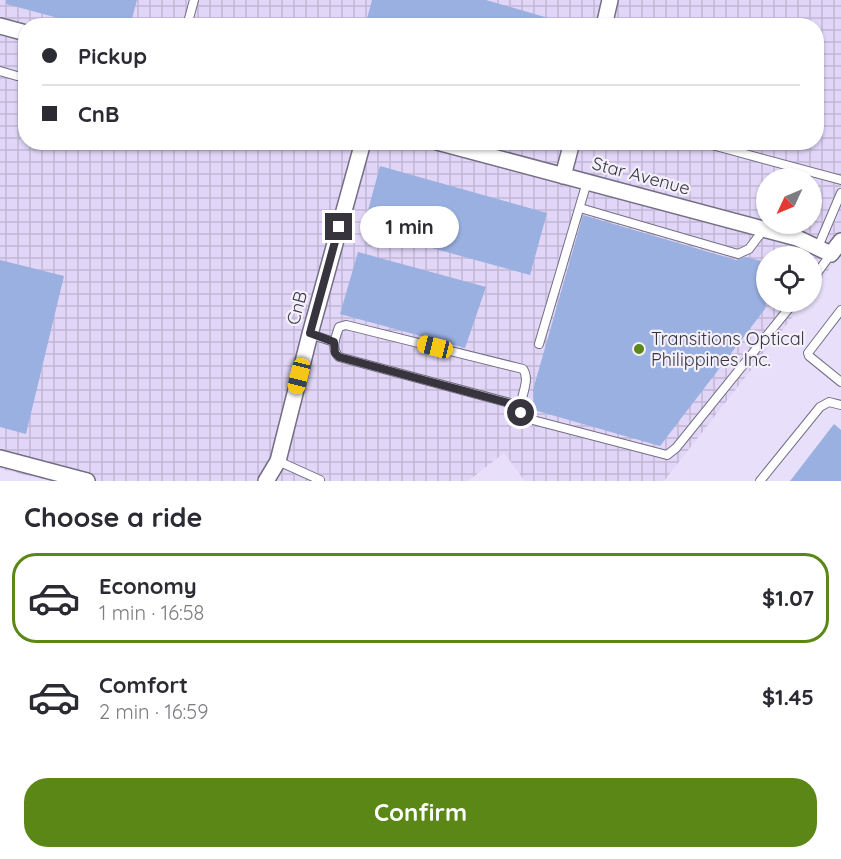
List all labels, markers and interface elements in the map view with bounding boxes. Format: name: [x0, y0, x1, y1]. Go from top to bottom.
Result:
text: Pickup: [78, 42, 147, 70]
text: CnB: [78, 100, 119, 128]
street label: Star Avenue: [590, 151, 693, 200]
north arrow: [756, 168, 822, 234]
map controls: [756, 168, 822, 312]
callout: 1 min: [360, 206, 459, 248]
route end: [325, 213, 352, 240]
text: 1 min: [385, 214, 434, 239]
button: locate: [756, 246, 822, 312]
street label: CnB: [281, 289, 312, 327]
place label: Transitions Optical Philippines Inc.: [651, 327, 805, 371]
car: [415, 334, 455, 360]
marker: Transitions Optical Philippines Inc.: [632, 342, 646, 356]
car: [286, 356, 312, 396]
route start: [507, 399, 534, 426]
text: Choose a ride: [24, 500, 202, 534]
icon: car: [27, 571, 81, 625]
text: Economy: [99, 572, 197, 600]
text: $1.07: [762, 584, 814, 612]
text: 1 min · 16:58: [99, 600, 204, 625]
icon: car: [27, 670, 81, 724]
text: Comfort: [99, 671, 188, 699]
text: $1.45: [762, 683, 814, 711]
text: 2 min · 16:59: [99, 699, 208, 724]
button: Confirm: [24, 778, 817, 847]

